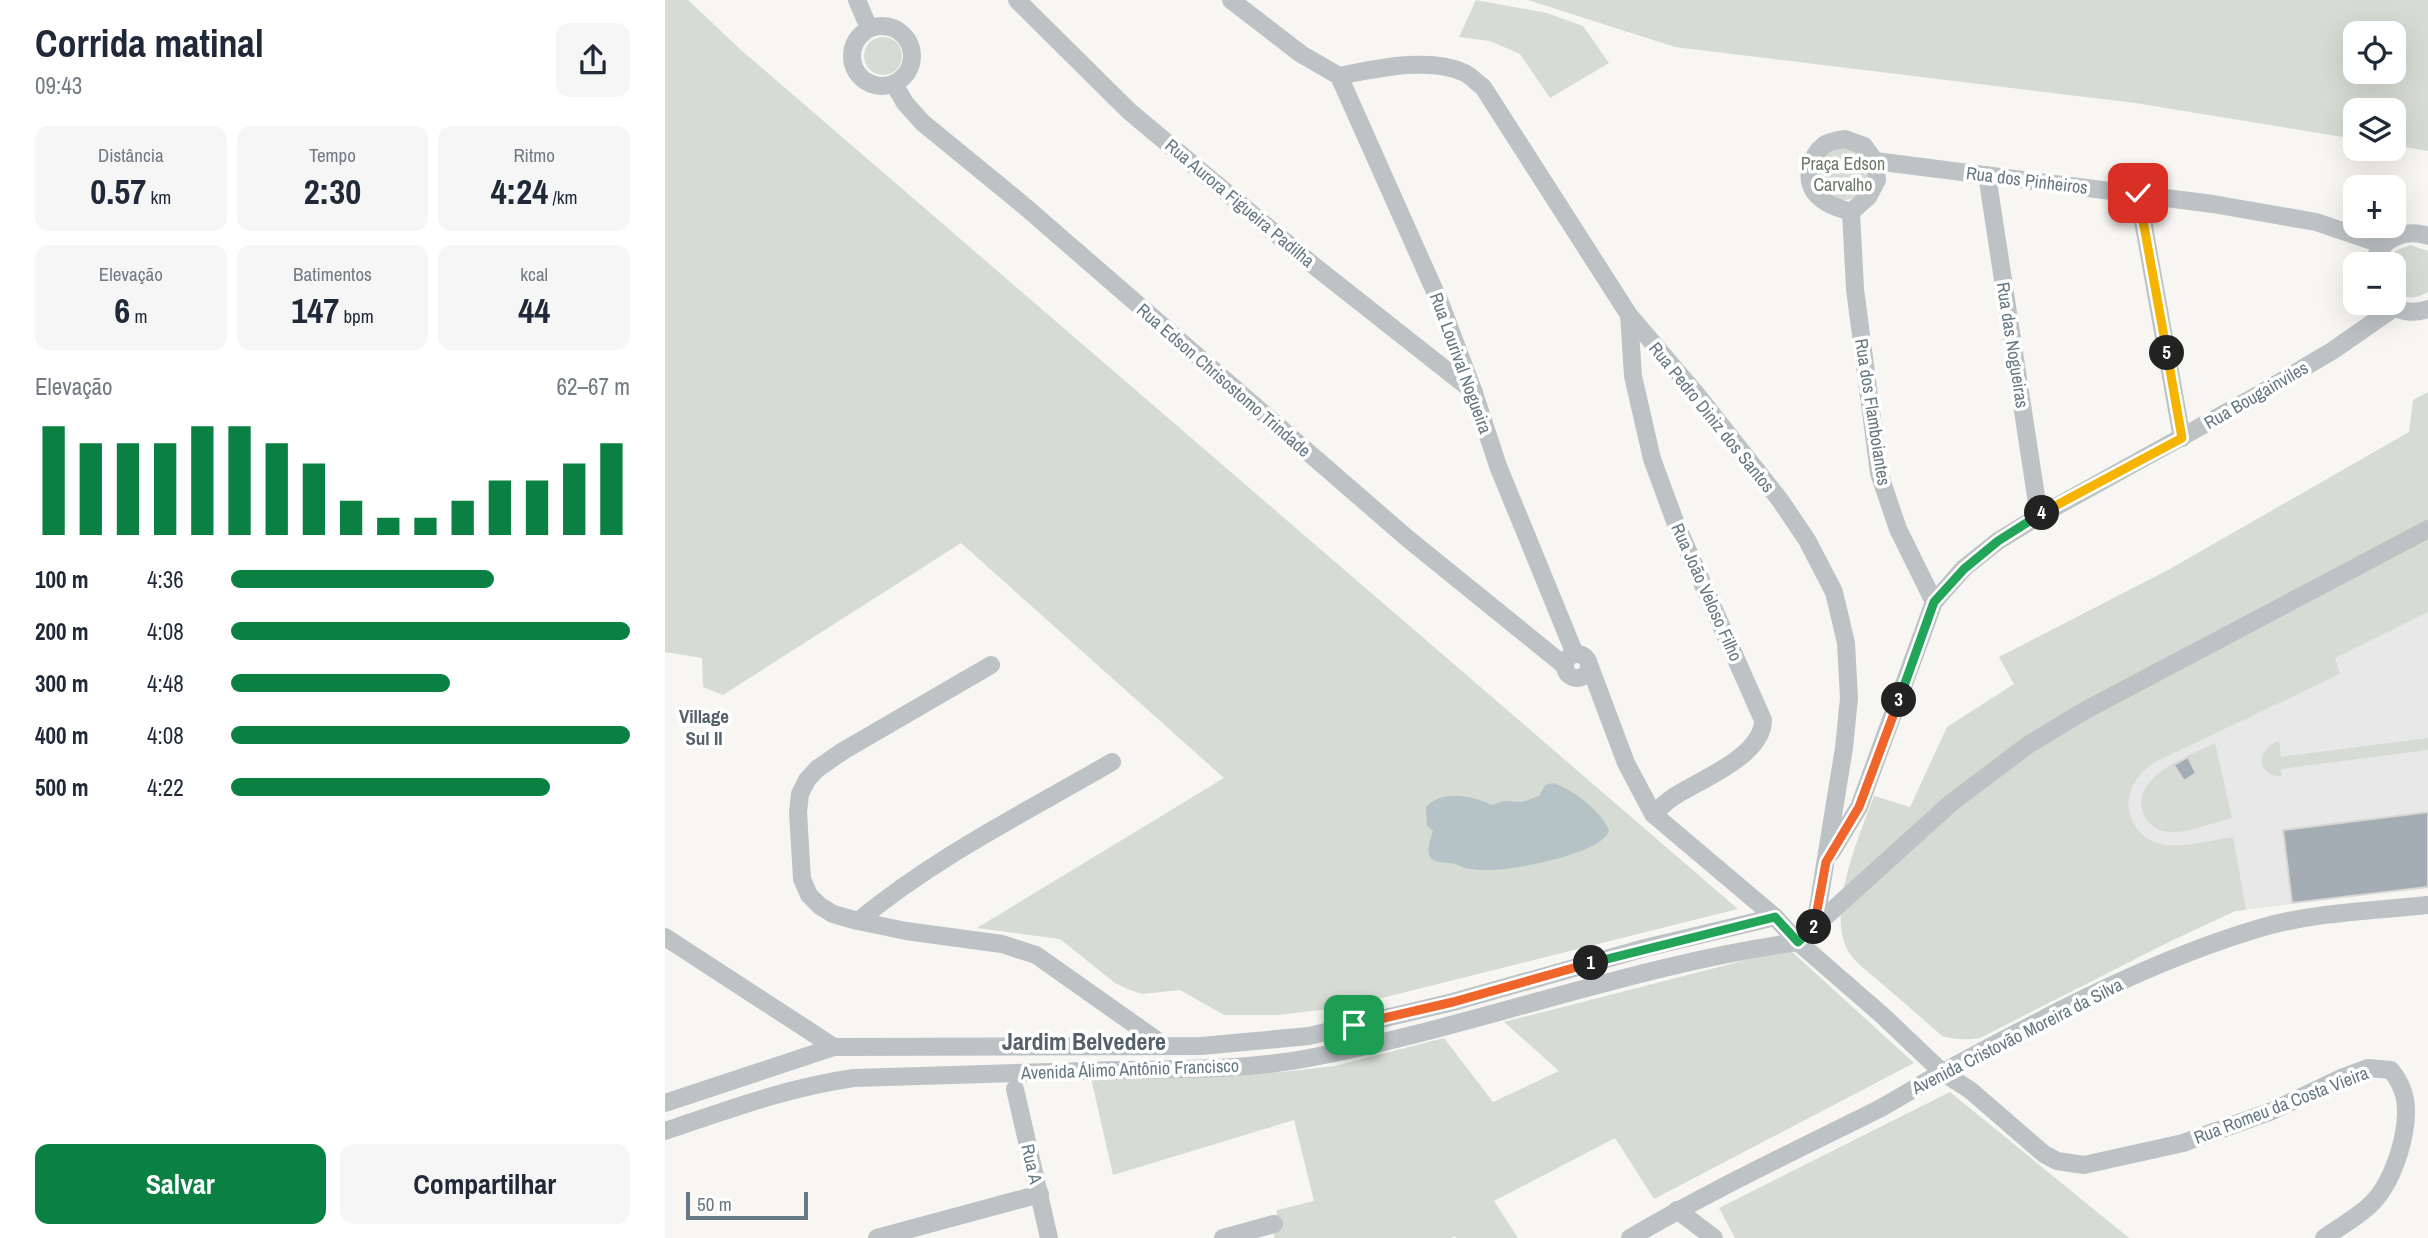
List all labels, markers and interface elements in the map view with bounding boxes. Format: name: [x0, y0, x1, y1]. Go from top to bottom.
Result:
text: Corrida matinal: [35, 18, 264, 69]
map controls: [2343, 21, 2406, 315]
button: locate: [2343, 21, 2406, 84]
button: share: [556, 23, 630, 97]
text: 09:43: [35, 70, 82, 101]
button: layers: [2343, 98, 2406, 161]
street label: Rua Aurora Figueira Padilha: [1160, 133, 1320, 273]
text: Distância: [98, 142, 164, 168]
text: Tempo: [309, 142, 356, 168]
text: Ritmo: [513, 142, 555, 168]
park label: Praça Edson Carvalho: [1801, 151, 1885, 197]
street label: Rua dos Pinheiros: [1965, 160, 2089, 200]
pin: [2108, 163, 2168, 223]
text: 0.57: [90, 168, 146, 215]
text: 2:30: [304, 168, 361, 215]
text: 4:24: [491, 168, 548, 215]
icon: check: [2119, 174, 2157, 212]
button: +: [2343, 175, 2406, 238]
text: km: [146, 184, 171, 210]
text: /km: [548, 184, 578, 210]
button: −: [2343, 252, 2406, 315]
text: Elevação: [99, 261, 163, 287]
text: Batimentos: [293, 261, 372, 287]
text: kcal: [520, 261, 548, 287]
street label: Rua das Nogueiras: [1991, 280, 2035, 410]
text: 6: [114, 287, 130, 334]
text: 147: [291, 287, 339, 334]
text: 44: [518, 287, 550, 334]
street label: Rua Lourival Nogueira: [1424, 289, 1498, 437]
street label: Rua Edson Chrisostomo Trindade: [1132, 297, 1316, 463]
text: m: [130, 303, 147, 329]
text: bpm: [339, 303, 374, 329]
street label: Rua Pedro Diniz dos Santos: [1643, 336, 1781, 498]
pin: 5: [2149, 336, 2185, 370]
street label: Rua dos Flamboiantes: [1849, 337, 1897, 487]
text: 5: [2162, 339, 2171, 365]
street label: Rua Bougainviles: [2199, 355, 2313, 435]
text: Elevação: [35, 371, 113, 402]
text: 62–67 m: [557, 371, 630, 402]
pin: 4: [2025, 496, 2059, 530]
text: 4: [2037, 499, 2046, 525]
street label: Rua João Veloso Filho: [1665, 519, 1749, 665]
text: 100 m: [35, 564, 88, 595]
text: 4:36: [147, 564, 184, 595]
text: 200 m: [35, 616, 88, 647]
text: 4:08: [147, 616, 184, 647]
text: 300 m: [35, 668, 88, 699]
text: 4:48: [147, 668, 184, 699]
pin: 3: [1881, 682, 1917, 718]
text: 3: [1894, 686, 1903, 712]
district label: Village Sul II: [679, 703, 729, 751]
text: 400 m: [35, 720, 88, 751]
text: 4:08: [147, 720, 184, 751]
text: 500 m: [35, 772, 88, 803]
text: 4:22: [147, 772, 184, 803]
pin: 2: [1797, 909, 1831, 944]
text: 2: [1809, 913, 1818, 939]
pin: 1: [1573, 946, 1609, 981]
text: 1: [1586, 949, 1595, 975]
street label: Avenida Cristovão Moreira da Silva: [1906, 972, 2127, 1101]
pin: [1324, 995, 1384, 1055]
icon: arrive: [1335, 1006, 1373, 1044]
district label: Jardim Belvedere: [1002, 1025, 1166, 1057]
street label: Avenida Álimo Antônio Francisco: [1020, 1053, 1239, 1085]
street label: Rua Romeu da Costa Vieira: [2190, 1060, 2372, 1150]
street label: Rua A: [1015, 1142, 1049, 1187]
button: Salvar: [35, 1144, 326, 1224]
button: Compartilhar: [340, 1144, 630, 1224]
scale bar: [686, 1189, 809, 1221]
text: 50 m: [697, 1191, 732, 1217]

